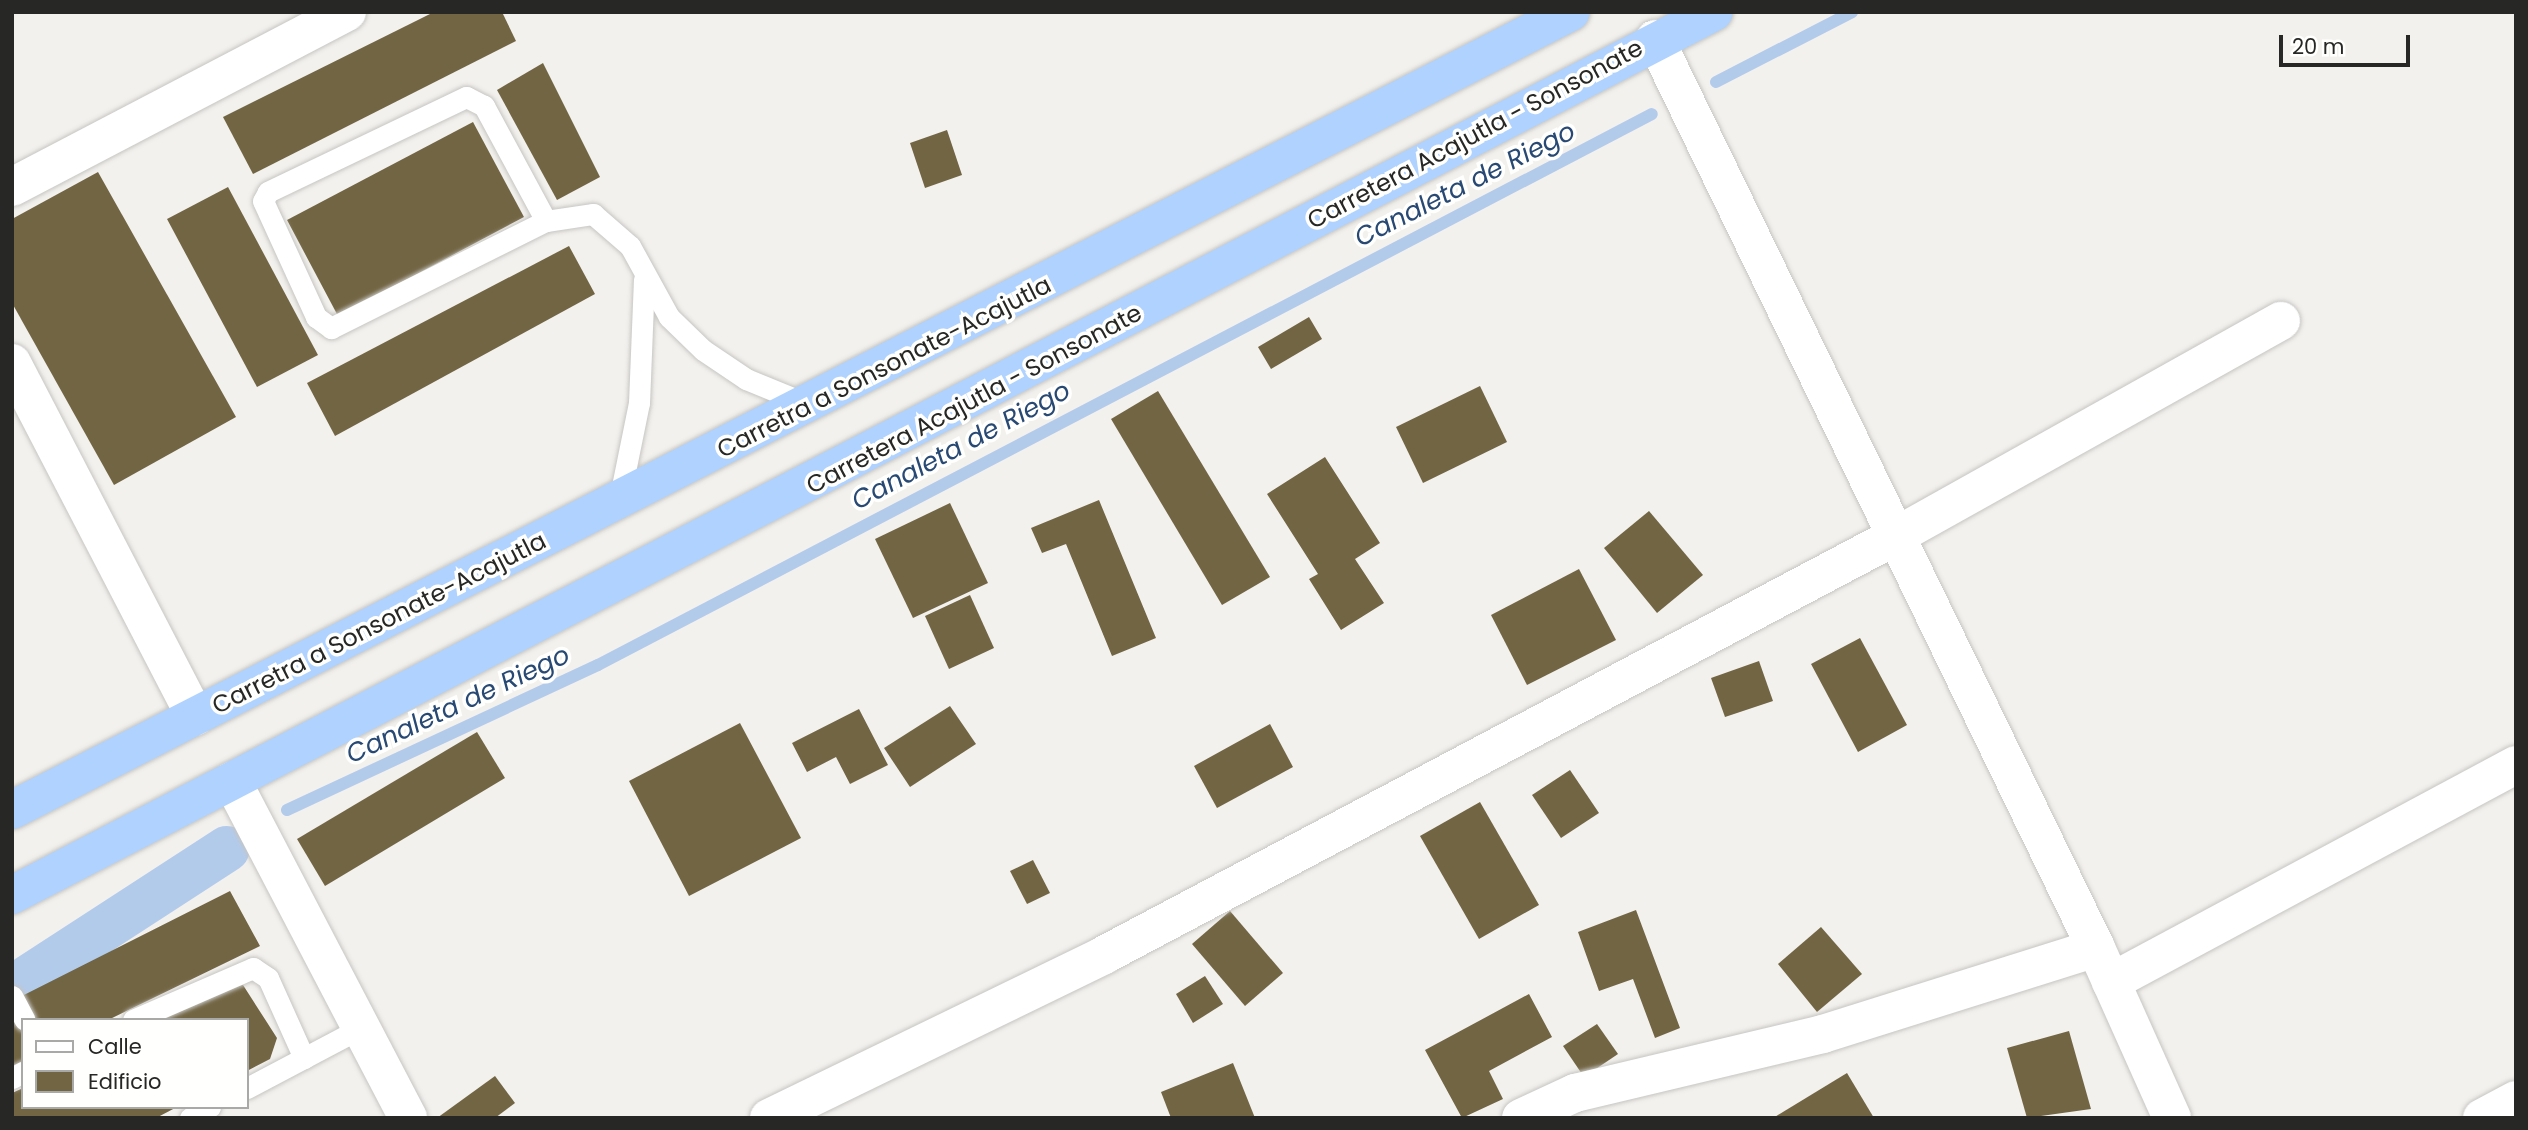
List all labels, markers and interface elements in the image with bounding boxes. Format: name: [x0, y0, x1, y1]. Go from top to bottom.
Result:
scale bar: [2283, 21, 2414, 65]
text: 20 m: [2292, 32, 2345, 61]
street label: Carretera Acajutla - Sonsonate: [1302, 33, 1648, 235]
water label: Canaleta de Riego: [1350, 116, 1580, 254]
street label: Carretra a Sonsonate-Acajutla: [712, 270, 1056, 464]
street label: Carretera Acajutla - Sonsonate: [801, 298, 1147, 500]
water label: Canaleta de Riego: [846, 375, 1076, 517]
street label: Carretra a Sonsonate-Acajutla: [207, 526, 551, 720]
water label: Canaleta de Riego: [341, 639, 575, 771]
legend: [21, 1018, 248, 1109]
text: Calle: [88, 1032, 142, 1061]
text: Edificio: [88, 1067, 162, 1096]

